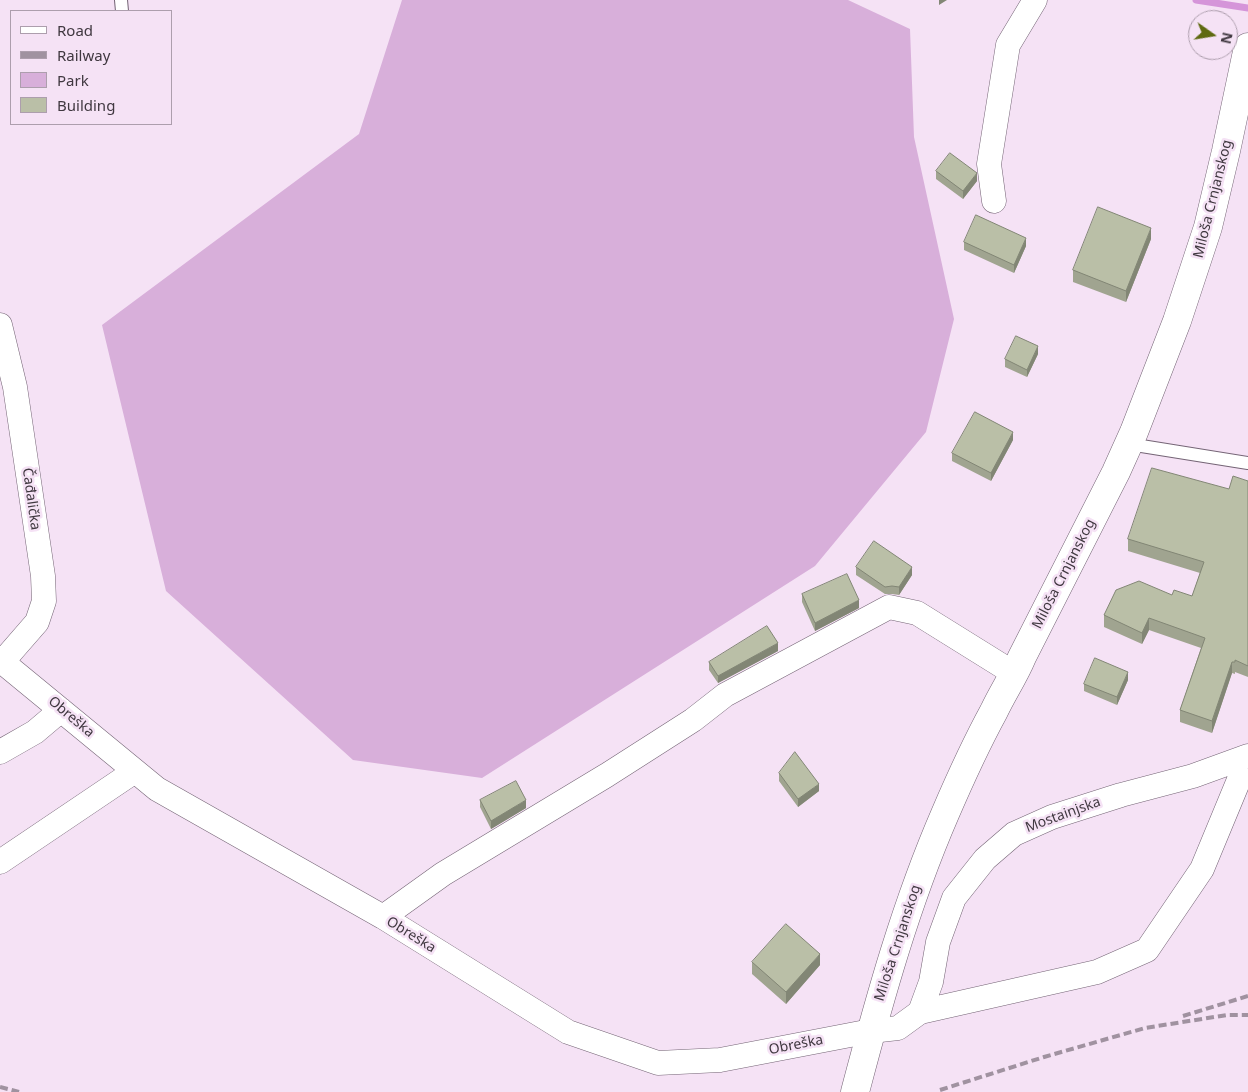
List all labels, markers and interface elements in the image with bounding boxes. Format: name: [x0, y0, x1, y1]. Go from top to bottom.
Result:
legend: [10, 10, 172, 125]
north arrow: [1188, 10, 1238, 60]
text: Road: [57, 20, 93, 40]
text: N: [1217, 31, 1238, 46]
text: Railway: [57, 45, 110, 65]
text: Park: [57, 70, 89, 90]
text: Building: [57, 95, 115, 115]
street label: Miloša Crnjanskog: [1190, 138, 1236, 260]
street label: Čađalička: [18, 467, 44, 531]
street label: Miloša Crnjanskog: [1029, 516, 1099, 632]
street label: Obreška: [45, 693, 97, 741]
street label: Mostainjska: [1023, 794, 1103, 836]
street label: Miloša Crnjanskog: [871, 883, 925, 1003]
street label: Obreška: [383, 913, 439, 957]
street label: Obreška: [767, 1032, 825, 1058]

